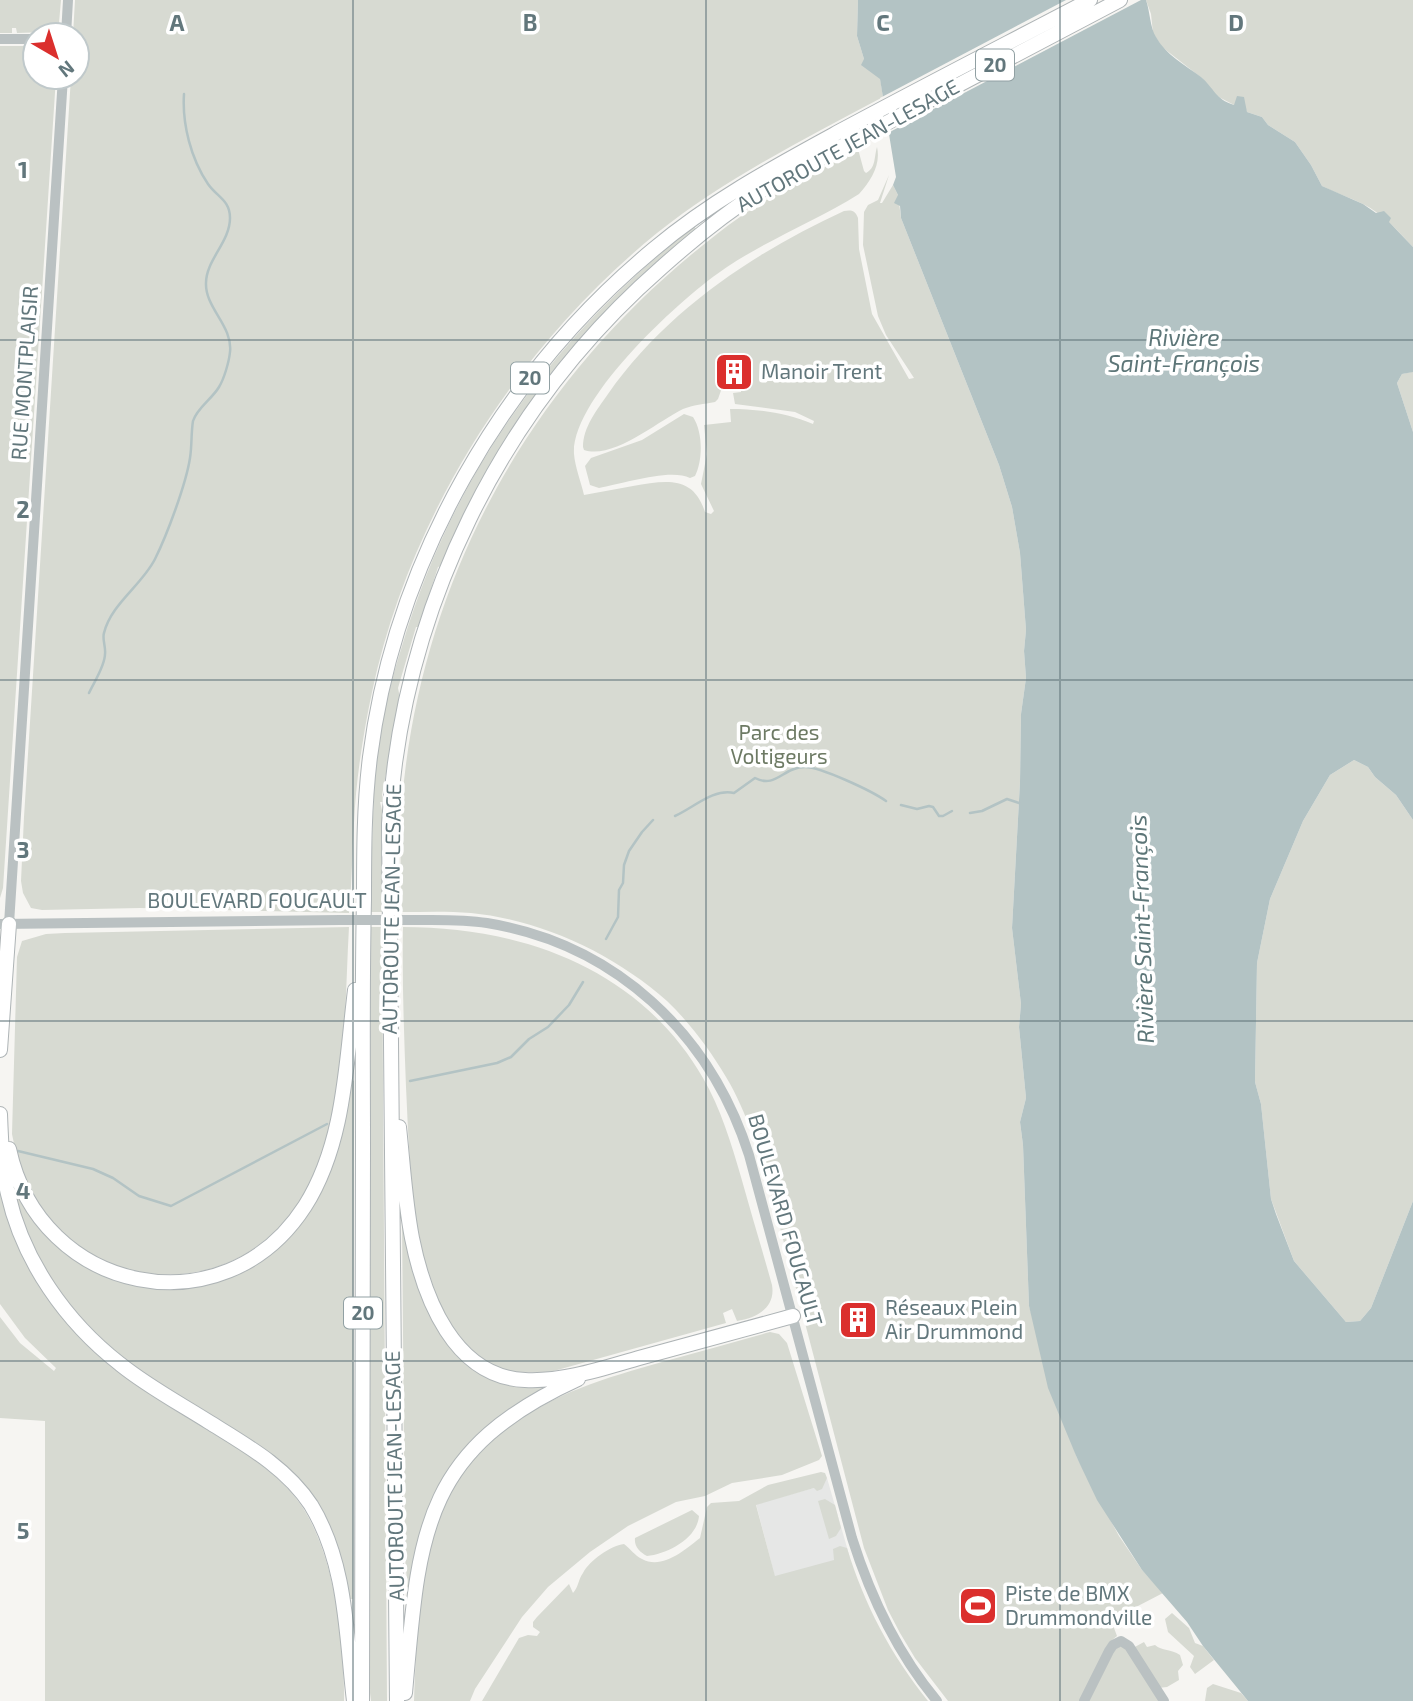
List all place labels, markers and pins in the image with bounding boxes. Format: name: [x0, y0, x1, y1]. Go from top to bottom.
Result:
building icon: Manoir Trent: [713, 351, 755, 393]
place label: Manoir Trent: [761, 358, 882, 383]
place label: Réseaux Plein Air Drummond: [885, 1294, 1023, 1343]
building icon: Réseaux Plein Air Drummond: [837, 1299, 879, 1341]
place label: Piste de BMX Drummondville: [1005, 1580, 1152, 1629]
sports icon: Piste de BMX Drummondville: [957, 1585, 999, 1627]

